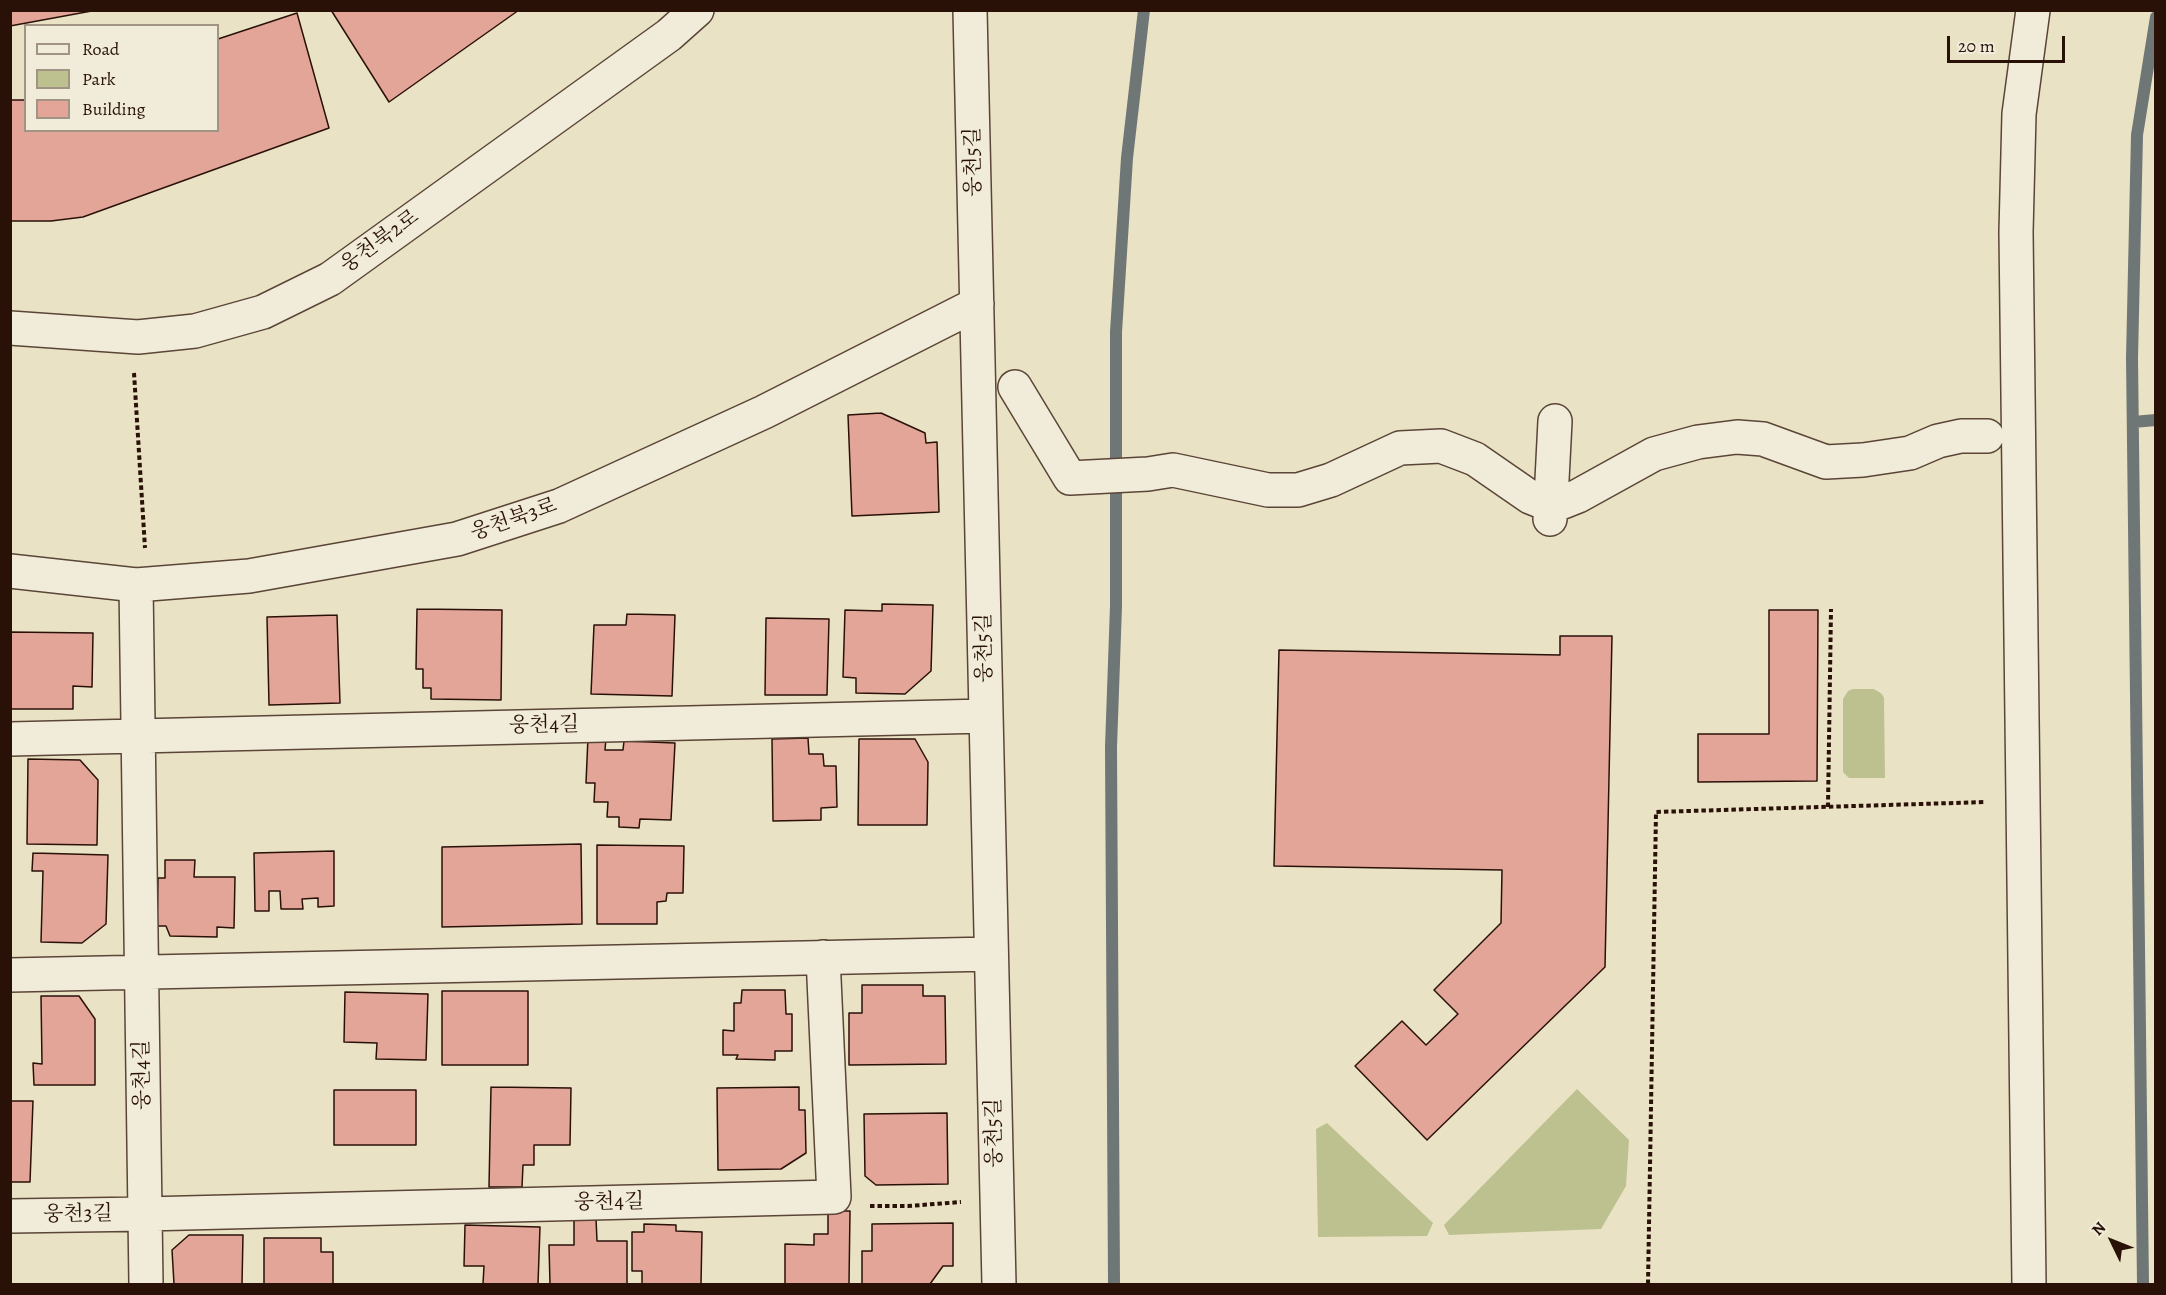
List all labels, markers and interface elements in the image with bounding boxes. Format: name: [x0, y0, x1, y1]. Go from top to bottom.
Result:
legend: [24, 24, 219, 132]
scale bar: [1950, 24, 2068, 62]
text: 20 m: [1958, 34, 1995, 58]
text: Road: [82, 37, 119, 61]
text: Park: [82, 67, 116, 91]
text: Building: [82, 97, 146, 121]
street label: 웅천5길: [961, 127, 987, 197]
street label: 웅천북2로: [336, 205, 424, 279]
street label: 웅천북3로: [467, 493, 561, 547]
street label: 웅천5길: [972, 613, 998, 683]
street label: 웅천4길: [509, 713, 579, 739]
street label: 웅천4길: [130, 1040, 156, 1110]
street label: 웅천5길: [982, 1098, 1008, 1168]
street label: 웅천4길: [574, 1190, 644, 1216]
street label: 웅천3길: [43, 1202, 113, 1228]
north arrow: [2082, 1211, 2142, 1271]
text: N: [2087, 1217, 2111, 1240]

